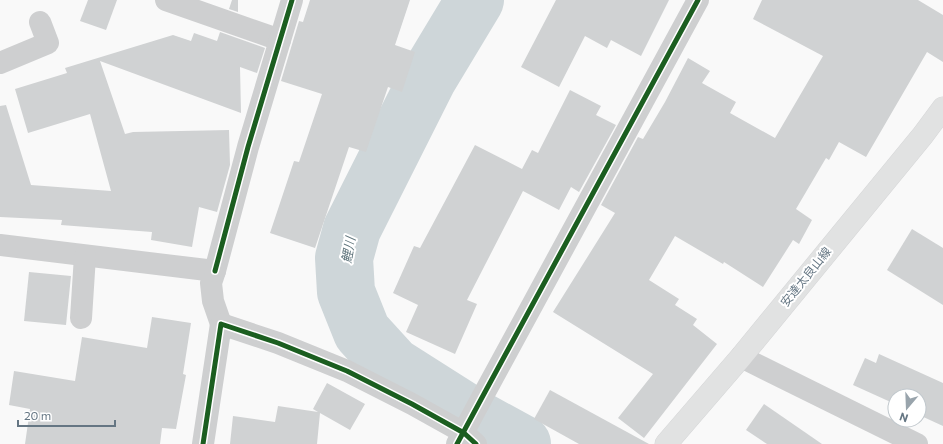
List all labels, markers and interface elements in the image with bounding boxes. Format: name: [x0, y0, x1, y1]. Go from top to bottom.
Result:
water label: 鯉川: [338, 234, 358, 264]
street label: 安達太良山線: [777, 244, 833, 309]
north arrow: [887, 388, 927, 428]
scale bar: [18, 402, 115, 428]
text: 20 m: [24, 408, 51, 422]
text: N: [898, 410, 910, 425]

